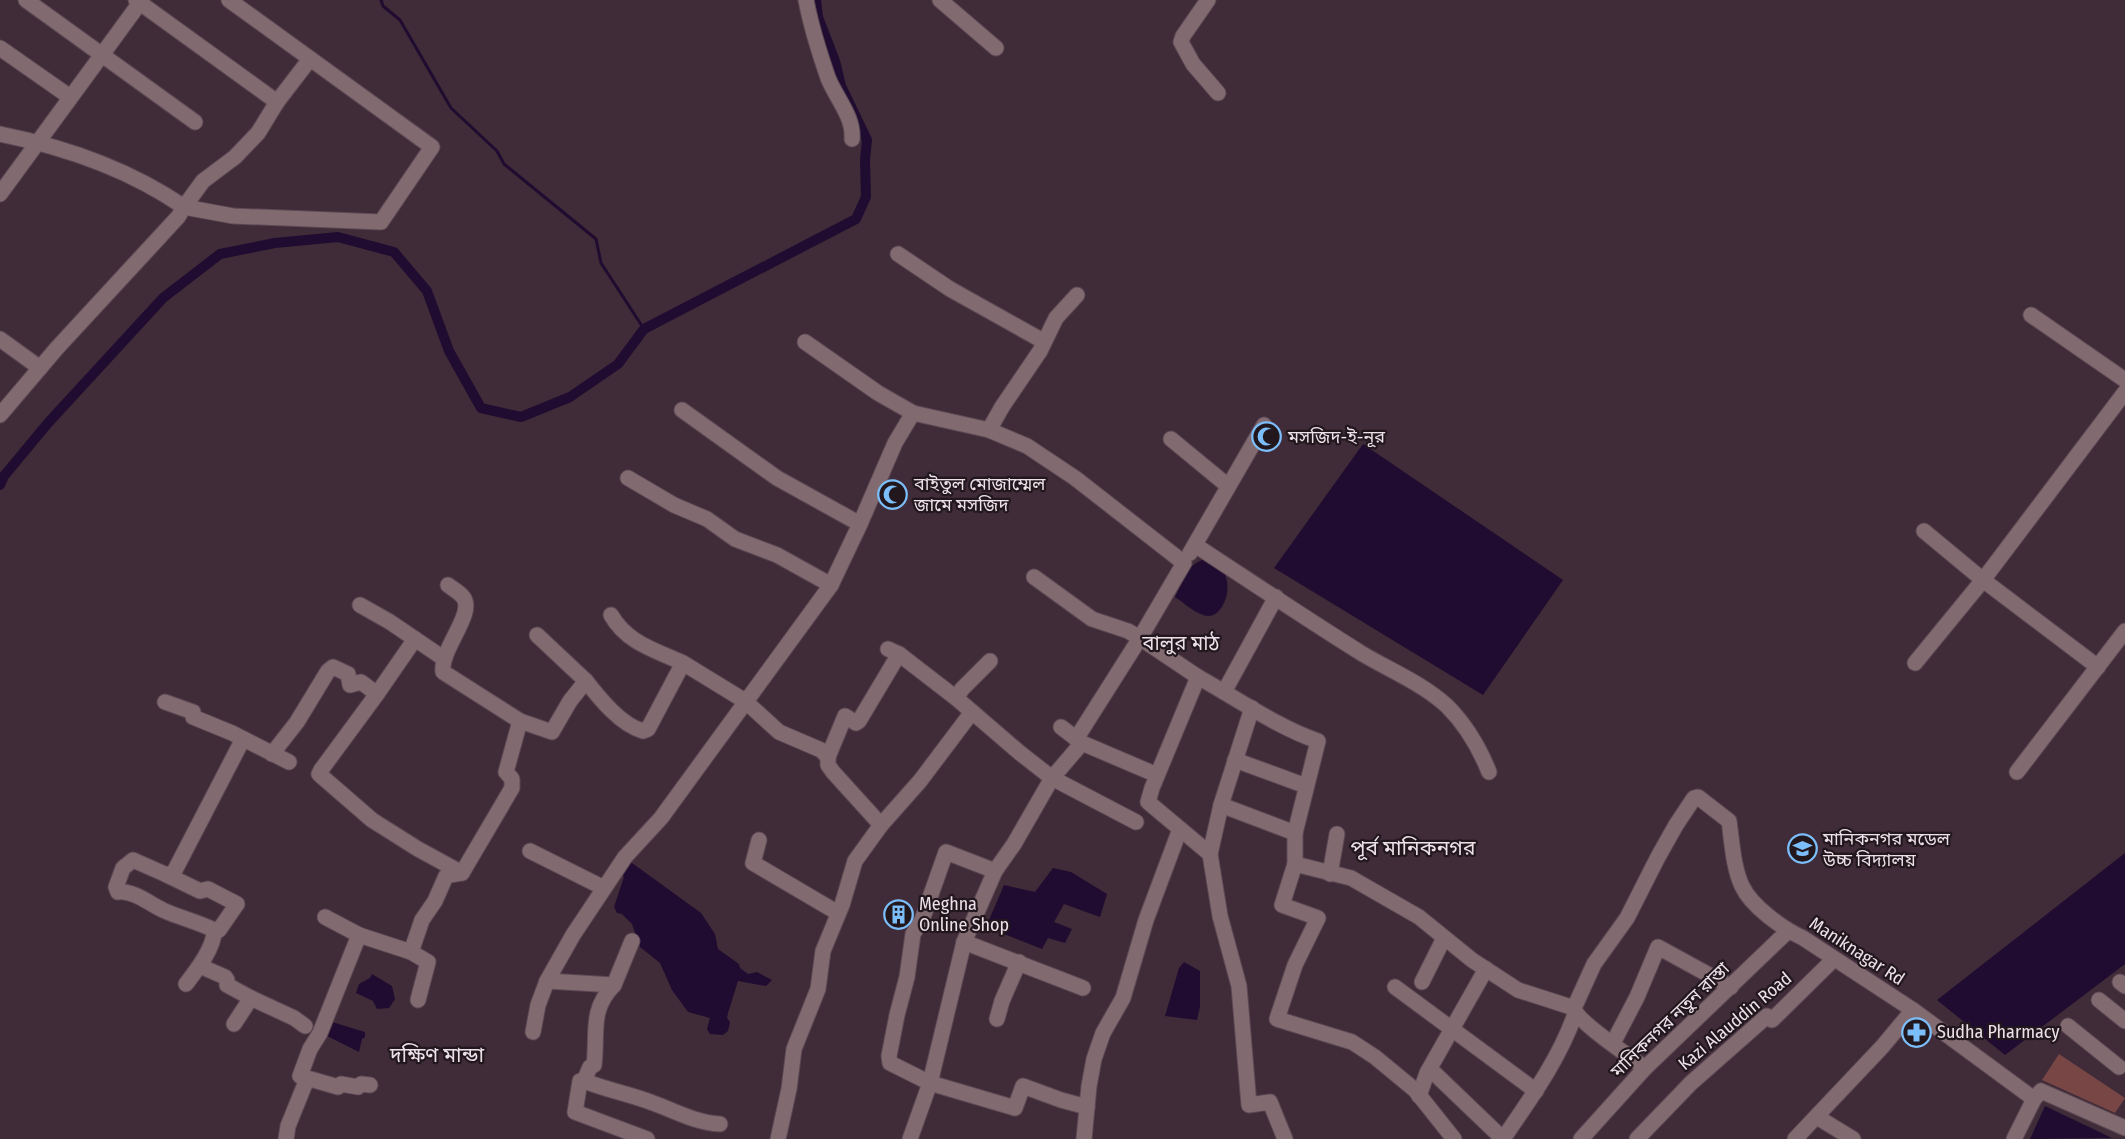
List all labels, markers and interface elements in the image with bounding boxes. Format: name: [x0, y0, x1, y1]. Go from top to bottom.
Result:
mosque icon: মসজিদ-ই-নূর: [1251, 421, 1283, 453]
place label: মসজিদ-ই-নূর: [1287, 426, 1385, 448]
place label: বাইতুল মোজাম্মেল জামে মসজিদ: [913, 473, 1046, 516]
mosque icon: বাইতুল মোজাম্মেল জামে মসজিদ: [877, 478, 909, 510]
district label: বালুর মাঠ: [1142, 631, 1221, 655]
place label: মানিকনগর মডেল উচ্চ বিদ্যালয়: [1822, 828, 1951, 871]
school or university icon: মানিকনগর মডেল উচ্চ বিদ্যালয়: [1786, 833, 1818, 865]
district label: পূর্ব মানিকনগর: [1351, 835, 1476, 861]
place label: Meghna Online Shop: [919, 893, 1009, 936]
building icon: Meghna Online Shop: [882, 898, 914, 930]
street label: Maniknagar Rd: [1805, 912, 1909, 990]
street label: মানিকনগর নতুন রাস্তা: [1605, 958, 1734, 1083]
street label: Kazi Alauddin Road: [1674, 967, 1796, 1075]
pharmacy icon: Sudha Pharmacy: [1900, 1016, 1932, 1048]
place label: Sudha Pharmacy: [1937, 1021, 2060, 1043]
district label: দক্ষিণ মান্ডা: [389, 1042, 484, 1068]

